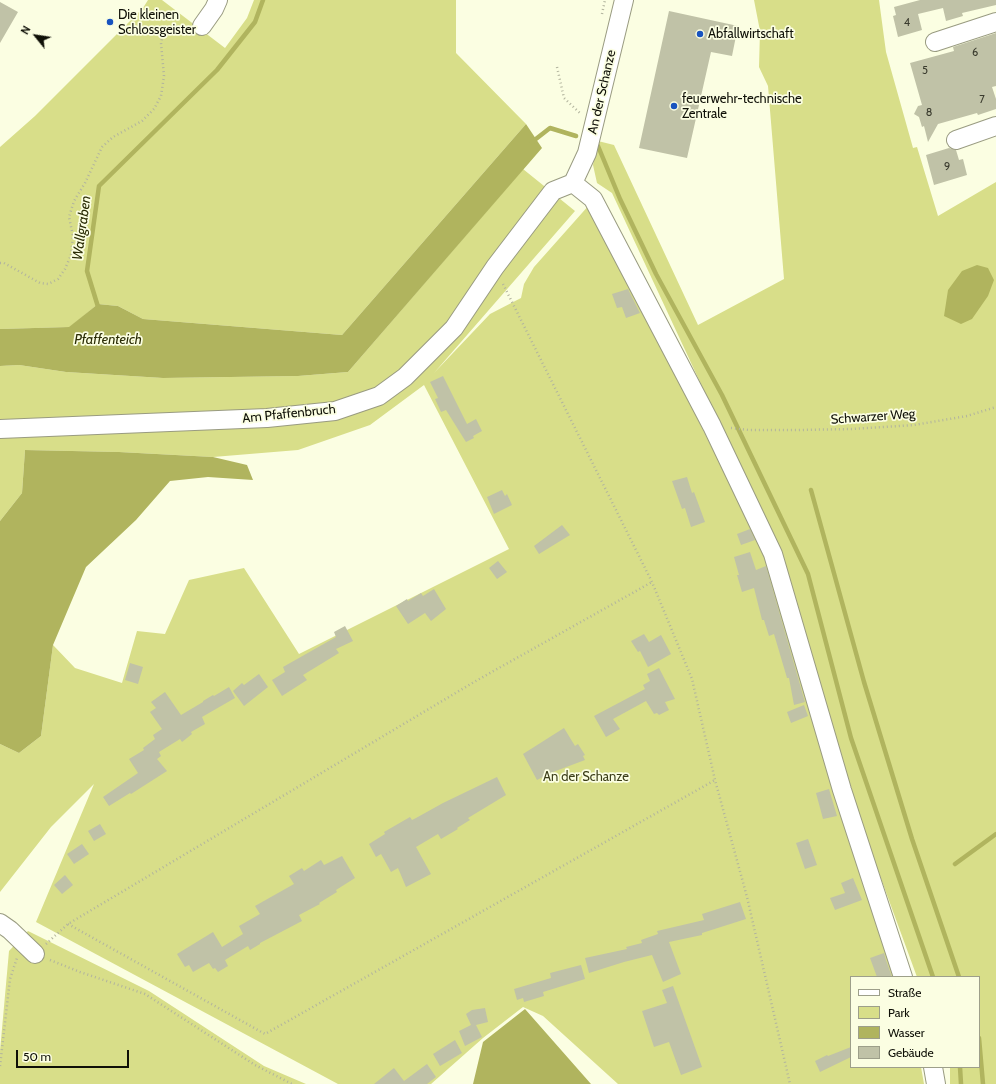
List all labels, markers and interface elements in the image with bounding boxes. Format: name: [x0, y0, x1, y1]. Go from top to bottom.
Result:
place label: Die kleinen Schlossgeister: [118, 7, 196, 38]
north arrow: [16, 16, 56, 56]
house number: 4: [904, 16, 910, 30]
marker: Die kleinen Schlossgeister: [105, 17, 115, 27]
text: N: [18, 23, 34, 37]
place label: Abfallwirtschaft: [708, 26, 794, 42]
marker: Abfallwirtschaft: [695, 29, 705, 39]
house number: 6: [972, 46, 978, 60]
street label: An der Schanze: [585, 48, 619, 136]
house number: 5: [922, 64, 928, 78]
place label: feuerwehr-technische Zentrale: [682, 91, 802, 122]
house number: 7: [979, 93, 985, 107]
marker: feuerwehr-technische Zentrale: [669, 101, 679, 111]
house number: 8: [926, 106, 932, 120]
house number: 9: [944, 160, 950, 174]
water label: Wallgraben: [69, 195, 95, 261]
water label: Pfaffenteich: [74, 332, 142, 348]
street label: Am Pfaffenbruch: [242, 401, 336, 427]
street label: Schwarzer Weg: [830, 406, 916, 428]
park label: An der Schanze: [543, 769, 629, 785]
legend: [850, 976, 980, 1068]
text: Straße: [888, 985, 921, 1000]
text: Park: [888, 1005, 910, 1020]
text: Wasser: [888, 1025, 925, 1040]
scale bar: [18, 1042, 131, 1068]
text: Gebäude: [888, 1045, 934, 1060]
text: 50 m: [23, 1049, 51, 1064]

